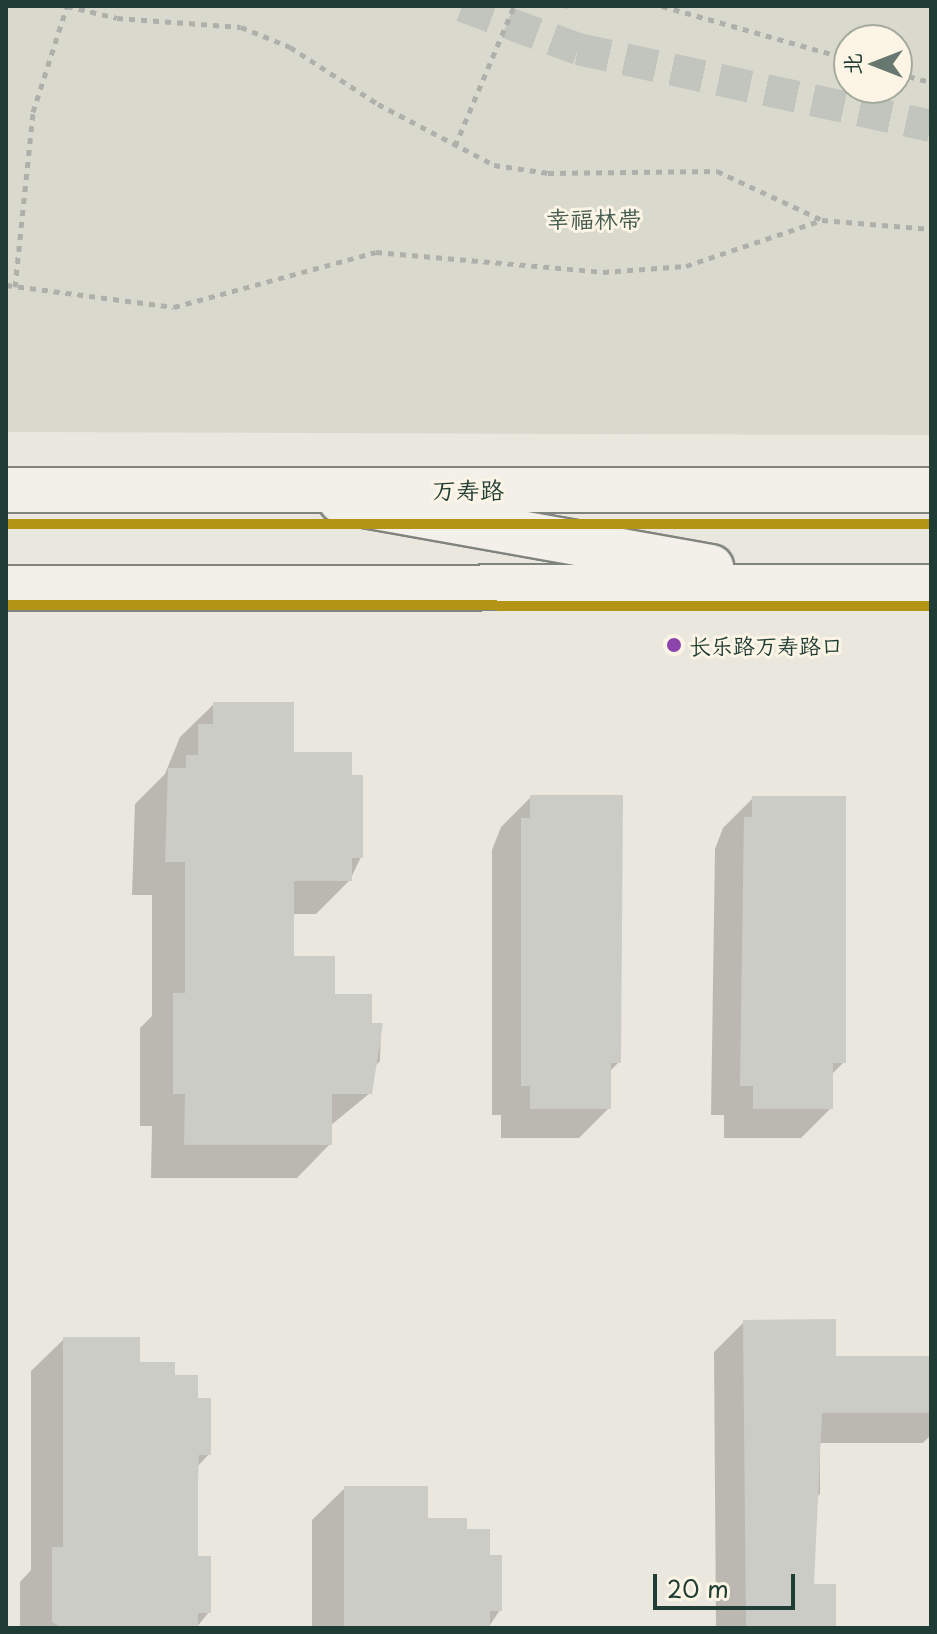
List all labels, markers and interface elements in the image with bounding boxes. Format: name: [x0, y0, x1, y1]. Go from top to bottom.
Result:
north arrow: [833, 24, 913, 104]
text: 北: [834, 53, 867, 75]
park label: 幸福林带: [546, 205, 642, 233]
street label: 万寿路: [432, 476, 504, 504]
place label: 长乐路万寿路口: [689, 632, 843, 658]
marker: 长乐路万寿路口: [666, 637, 682, 653]
scale bar: [657, 1558, 799, 1608]
text: 20 m: [667, 1570, 729, 1606]

